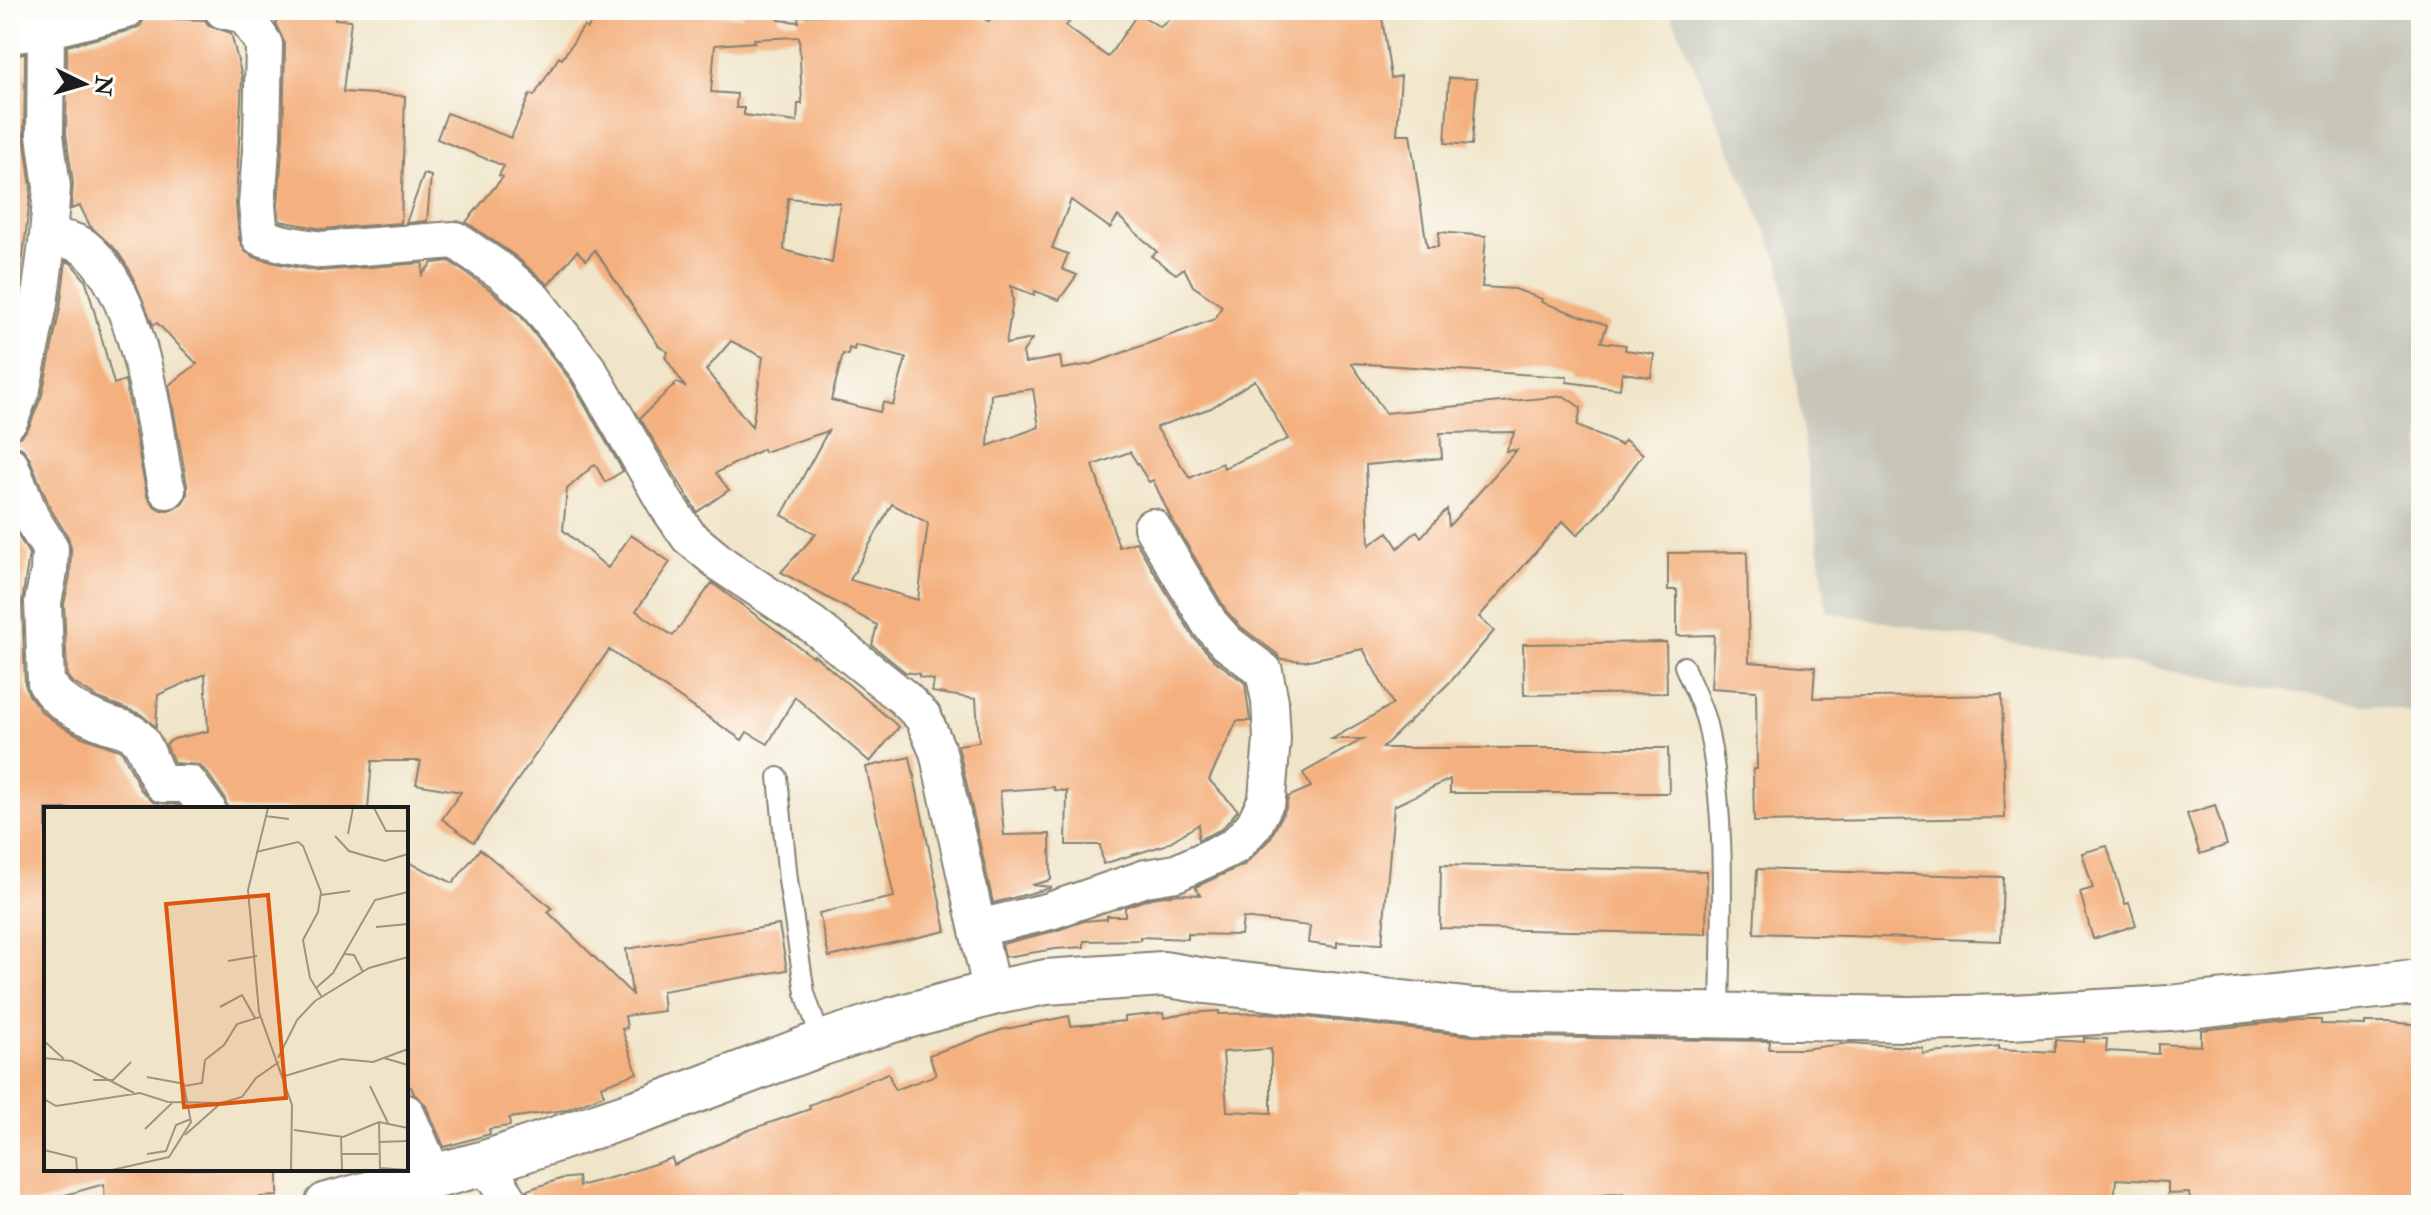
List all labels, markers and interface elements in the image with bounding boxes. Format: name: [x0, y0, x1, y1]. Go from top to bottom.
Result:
north arrow: [44, 44, 124, 124]
text: N: [88, 74, 118, 97]
inset map: [44, 807, 408, 1171]

